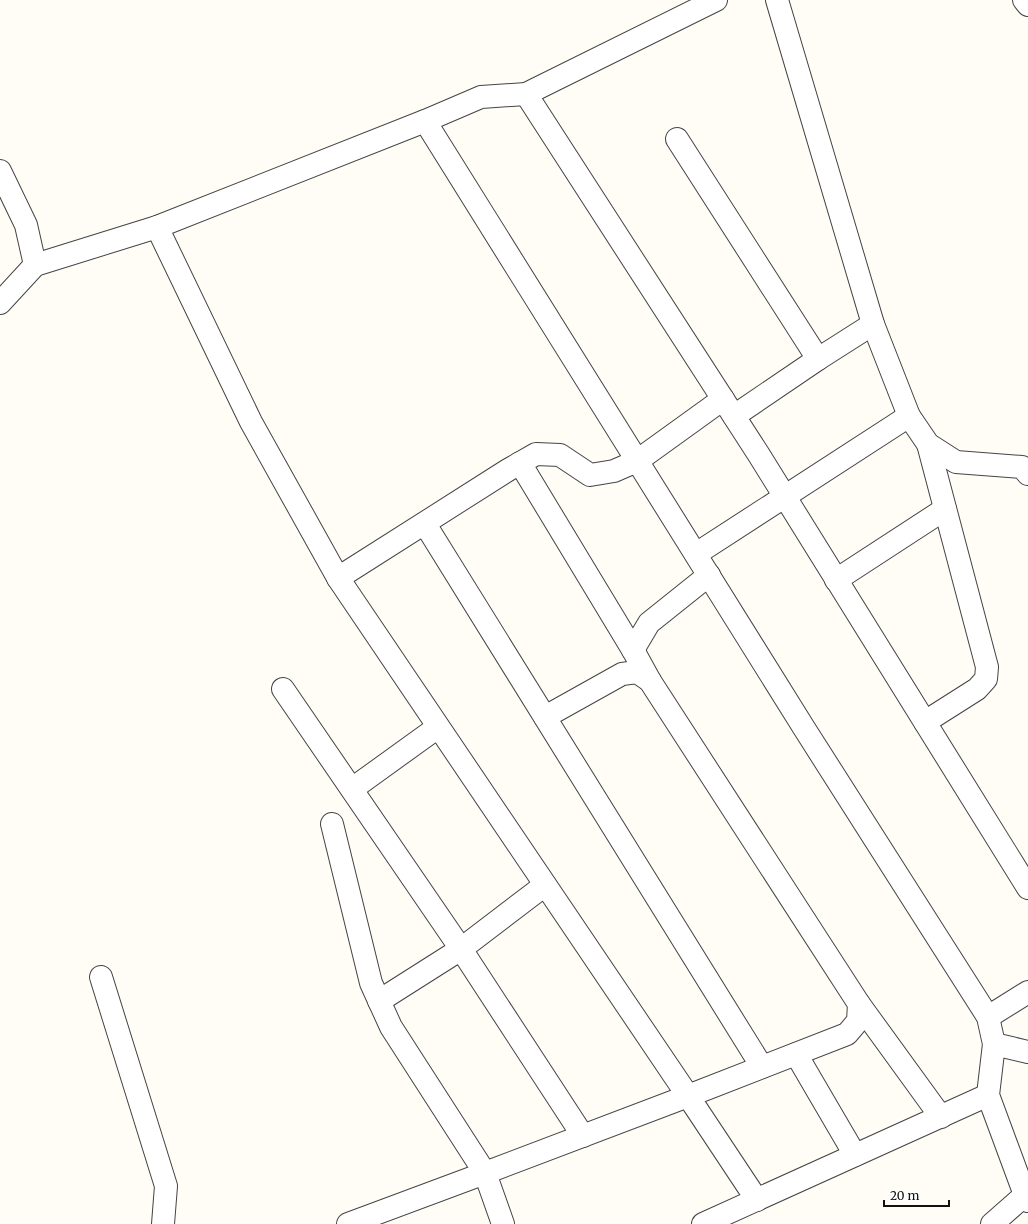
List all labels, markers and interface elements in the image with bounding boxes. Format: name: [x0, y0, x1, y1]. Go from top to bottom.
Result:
scale bar: [884, 1182, 949, 1208]
text: 20 m: [890, 1188, 919, 1203]

